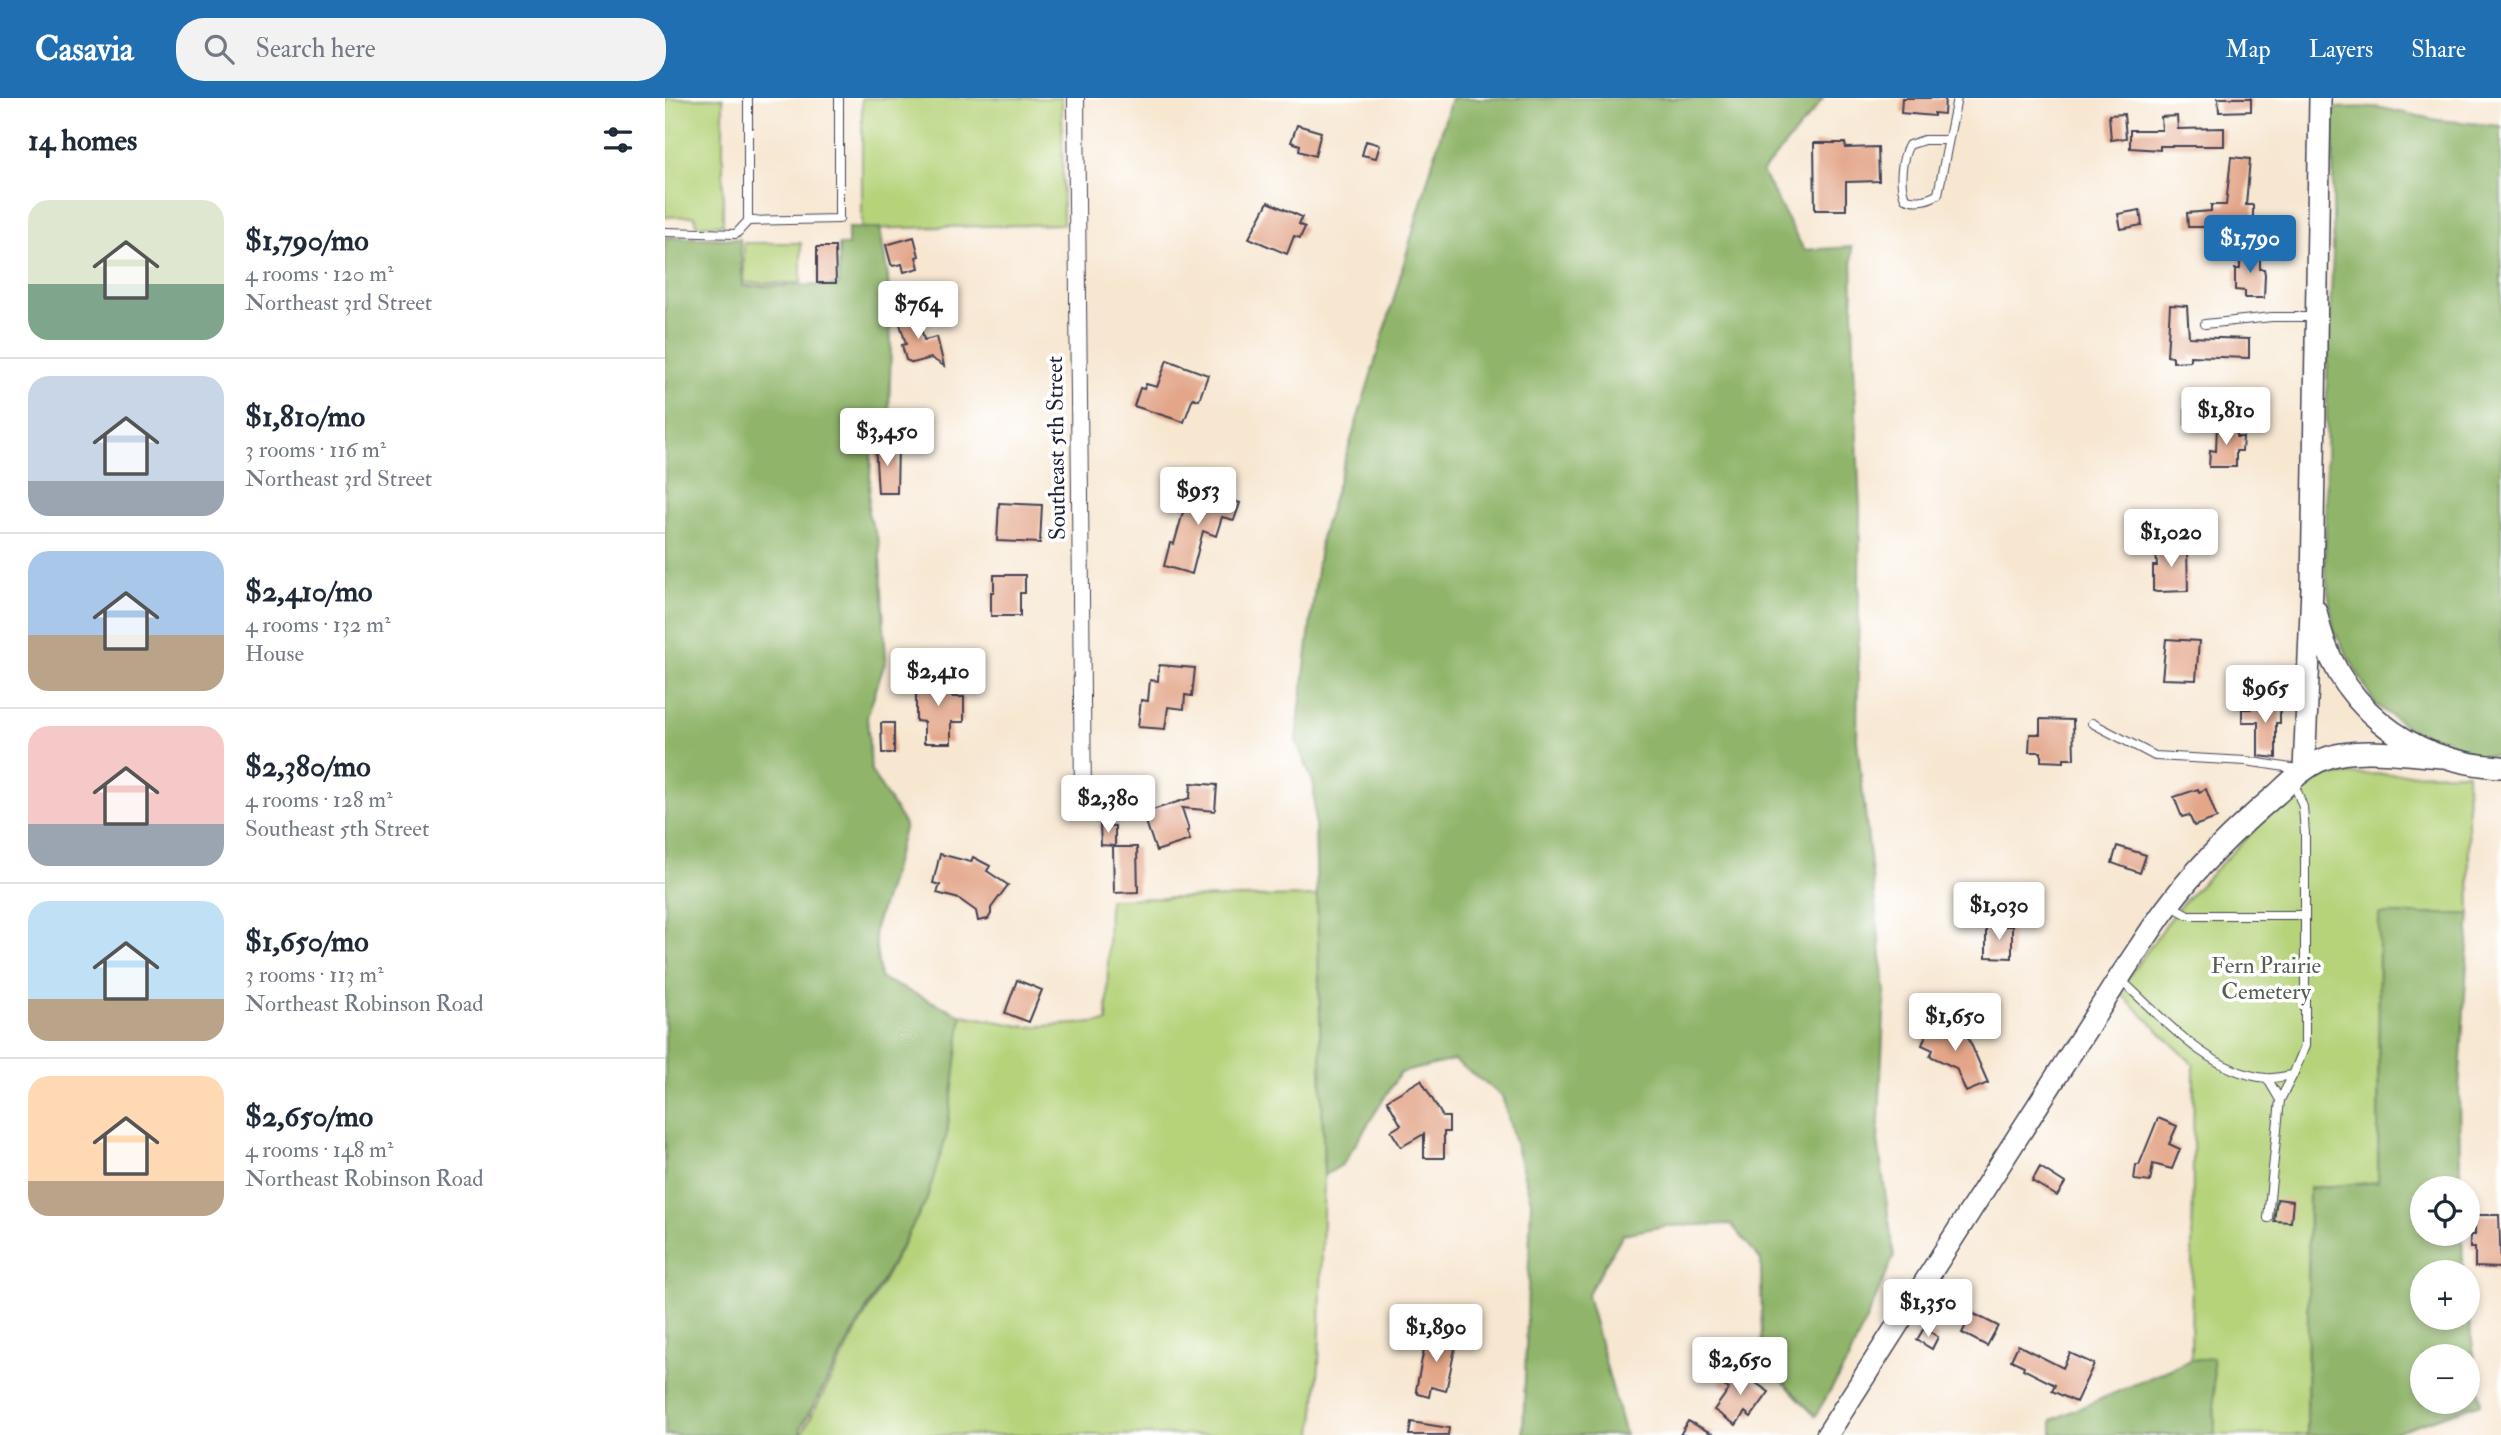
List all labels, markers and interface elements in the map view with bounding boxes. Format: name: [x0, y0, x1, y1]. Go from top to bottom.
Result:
search box: [176, 18, 666, 81]
text: Casavia: [35, 29, 134, 70]
icon: search: [200, 30, 238, 68]
text: Search here: [256, 33, 376, 65]
text: Map: [2226, 34, 2271, 65]
text: Layers: [2309, 34, 2373, 65]
text: Share: [2411, 34, 2466, 65]
icon: filters: [599, 121, 637, 159]
text: 14 homes: [28, 122, 137, 159]
pin: $1,790: [2193, 216, 2307, 275]
text: $1,790/mo: [245, 222, 369, 259]
text: $1,790: [2220, 223, 2280, 252]
icon: home: [84, 228, 168, 312]
text: 4 rooms · 120 m²: [245, 259, 394, 288]
pin: $764: [877, 282, 959, 341]
text: Northeast 3rd Street: [245, 288, 432, 317]
text: $764: [894, 289, 942, 318]
street label: Southeast 5th Street: [1040, 356, 1072, 540]
pin: $1,810: [2169, 388, 2283, 447]
text: $1,810: [2197, 395, 2255, 424]
text: $1,810/mo: [245, 398, 365, 435]
icon: home: [84, 404, 168, 488]
pin: $3,450: [830, 408, 944, 468]
text: $3,450: [856, 416, 918, 445]
text: 3 rooms · 116 m²: [245, 435, 386, 464]
text: Northeast 3rd Street: [245, 464, 432, 493]
pin: $953: [1157, 468, 1239, 527]
text: $953: [1176, 475, 1220, 504]
pin: $1,020: [2114, 510, 2228, 569]
text: $1,020: [2140, 517, 2202, 546]
text: $2,410/mo: [245, 573, 373, 610]
icon: home: [84, 579, 168, 663]
text: 4 rooms · 132 m²: [245, 610, 391, 639]
text: House: [245, 639, 304, 668]
pin: $2,410: [881, 648, 995, 708]
text: $2,410: [907, 656, 969, 685]
pin: $965: [2224, 666, 2306, 725]
text: $965: [2242, 673, 2288, 702]
text: $2,380/mo: [245, 748, 371, 785]
icon: home: [84, 754, 168, 838]
pin: $2,380: [1051, 776, 1165, 835]
text: $2,380: [1077, 783, 1139, 812]
text: 4 rooms · 128 m²: [245, 785, 393, 814]
text: Southeast 5th Street: [245, 814, 429, 843]
pin: $1,030: [1942, 882, 2056, 942]
text: $1,030: [1969, 890, 2029, 919]
text: $1,650/mo: [245, 923, 369, 960]
icon: home: [84, 929, 168, 1013]
park label: Fern Prairie Cemetery: [2211, 951, 2322, 1006]
text: 3 rooms · 113 m²: [245, 960, 384, 989]
text: Northeast Robinson Road: [245, 989, 484, 1018]
pin: $1,650: [1898, 993, 2012, 1053]
text: $1,650: [1925, 1001, 1985, 1030]
text: $2,650/mo: [245, 1098, 373, 1135]
icon: home: [84, 1104, 168, 1188]
text: 4 rooms · 148 m²: [245, 1135, 393, 1164]
text: Northeast Robinson Road: [245, 1164, 484, 1193]
map controls: [2410, 1176, 2480, 1414]
button: locate: [2410, 1176, 2480, 1246]
button: +: [2410, 1260, 2480, 1330]
pin: $1,350: [1871, 1280, 1985, 1339]
text: $1,350: [1899, 1287, 1957, 1316]
pin: $1,890: [1379, 1304, 1493, 1364]
text: $1,890: [1405, 1312, 1467, 1341]
pin: $2,650: [1683, 1338, 1797, 1397]
button: −: [2410, 1344, 2480, 1414]
text: $2,650: [1708, 1345, 1772, 1374]

